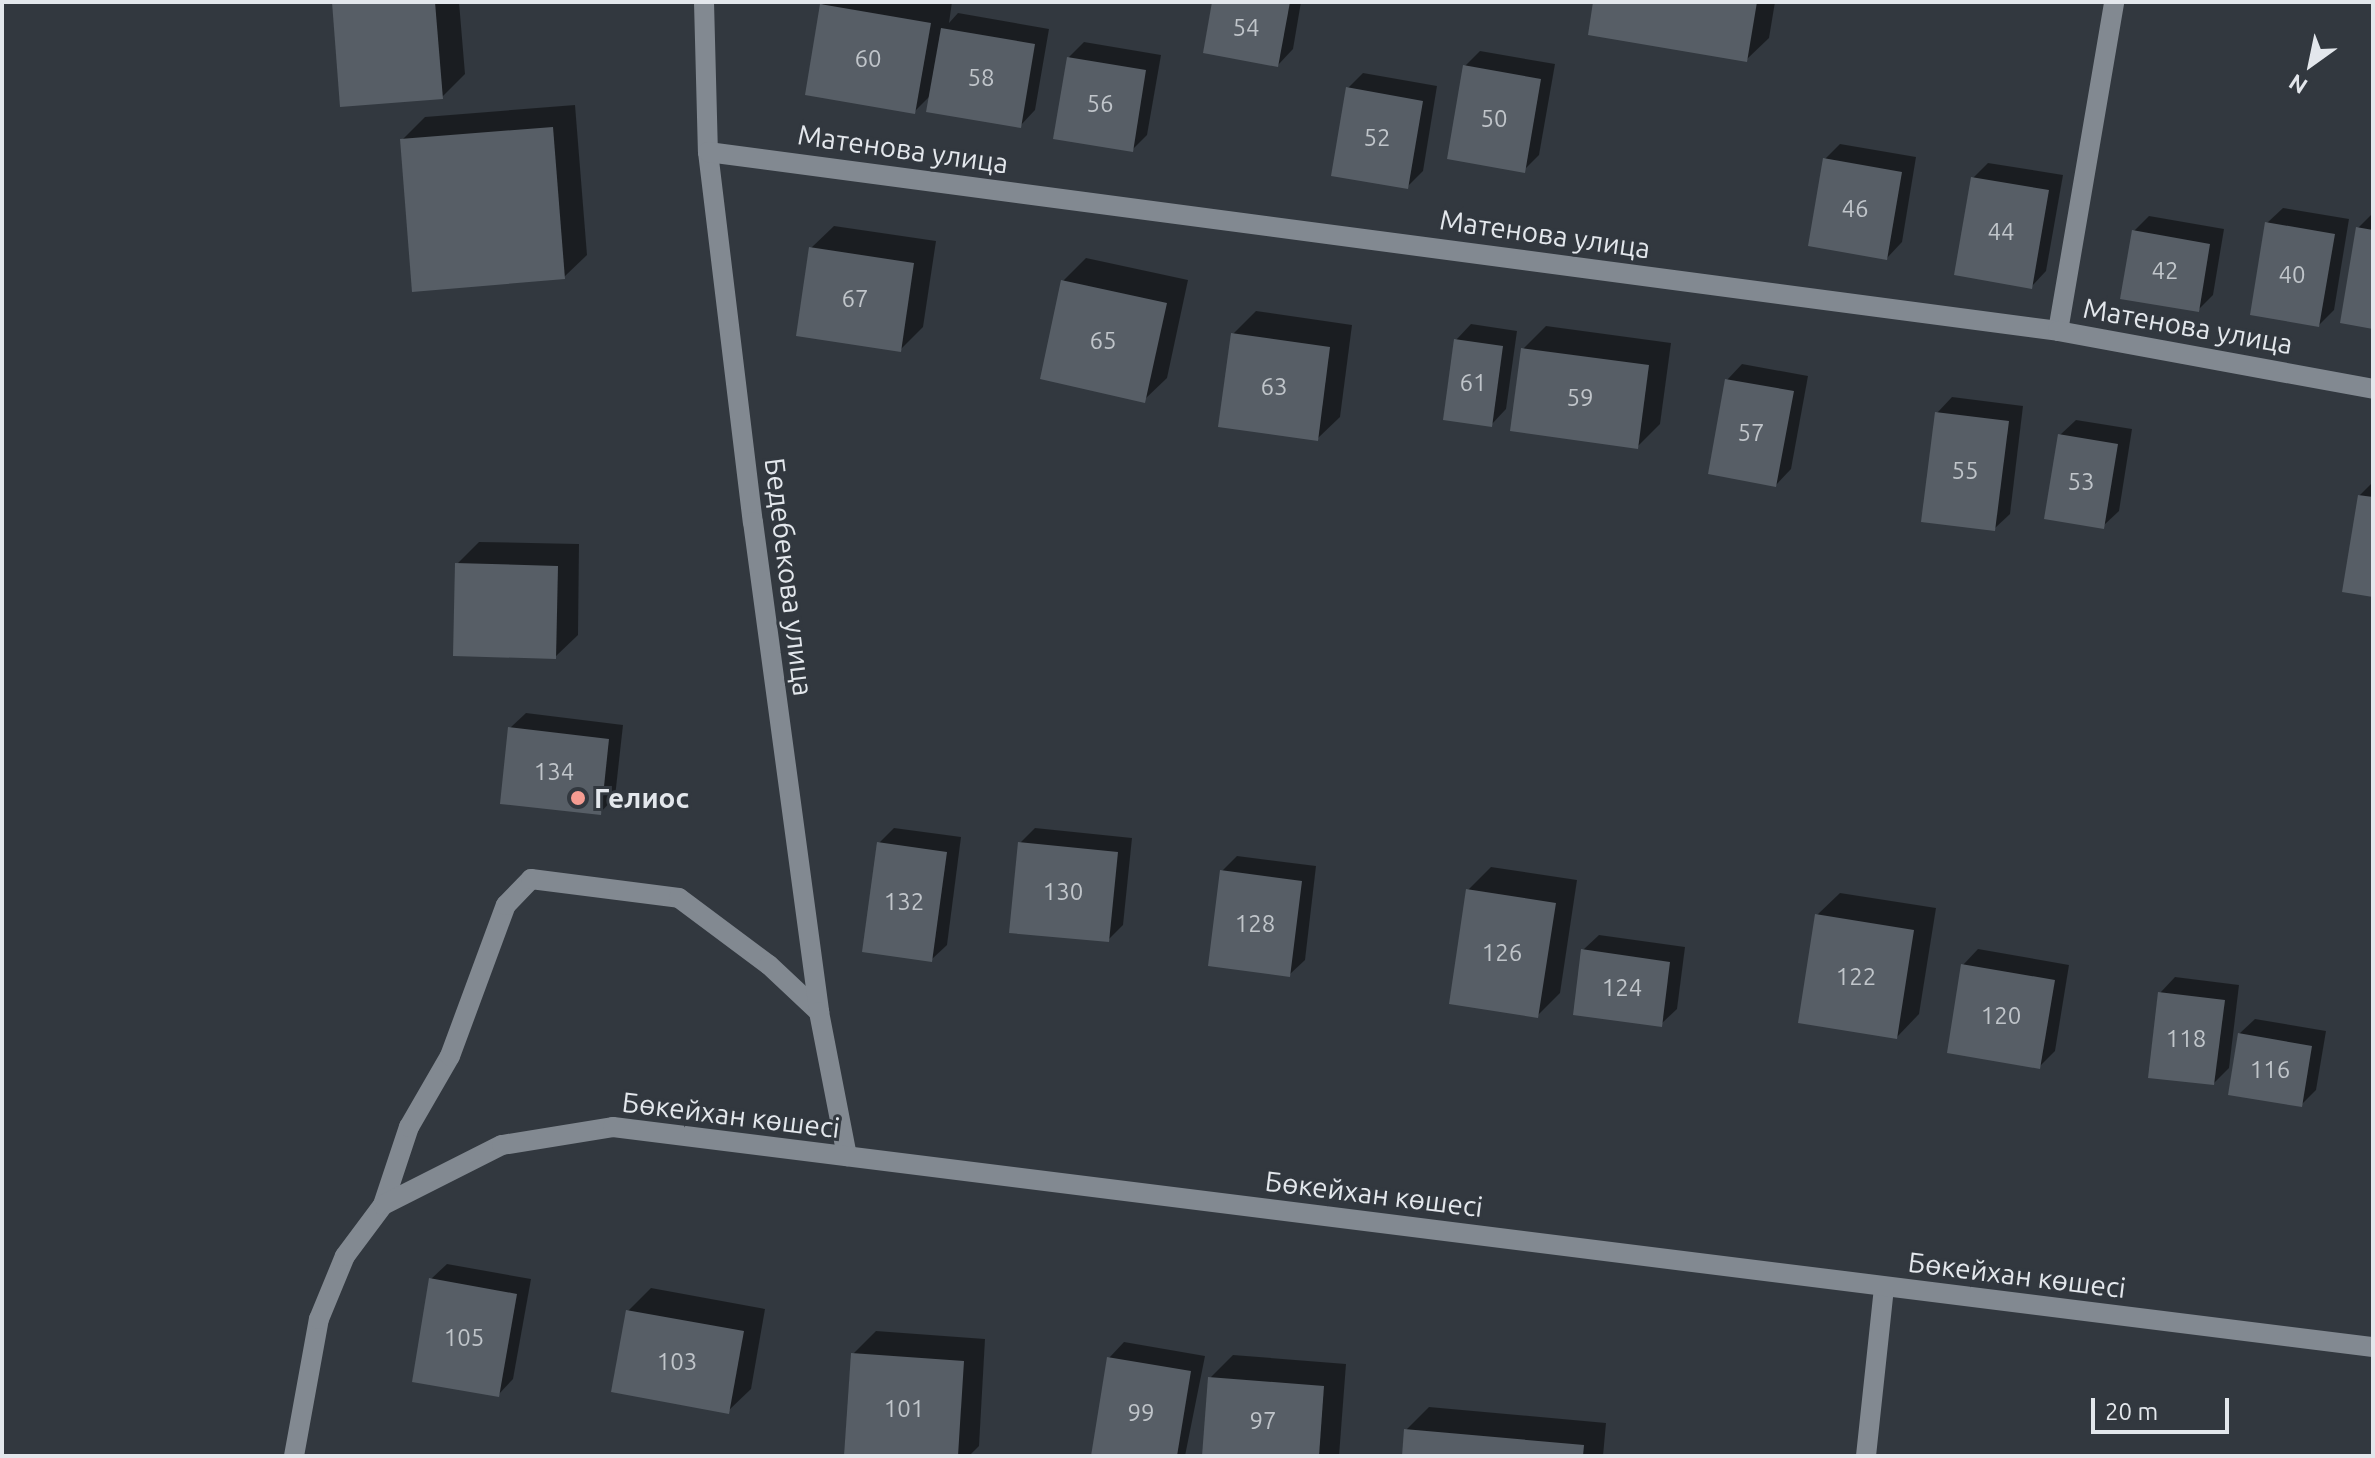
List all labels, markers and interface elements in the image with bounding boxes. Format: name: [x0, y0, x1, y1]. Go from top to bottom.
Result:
house number: 54: [1232, 14, 1260, 42]
north arrow: [2271, 24, 2351, 104]
house number: 60: [854, 45, 882, 73]
house number: 58: [967, 64, 995, 92]
text: N: [2284, 70, 2311, 100]
house number: 56: [1086, 90, 1114, 118]
house number: 50: [1480, 105, 1508, 133]
street label: Матенова улица: [796, 118, 1010, 180]
house number: 52: [1363, 124, 1391, 152]
house number: 46: [1841, 195, 1869, 223]
street label: Матенова улица: [1438, 203, 1652, 265]
house number: 44: [1987, 218, 2015, 246]
house number: 42: [2151, 257, 2179, 285]
house number: 40: [2278, 261, 2306, 289]
house number: 67: [841, 285, 869, 313]
street label: Матенова улица: [2081, 291, 2295, 361]
house number: 65: [1089, 327, 1117, 355]
house number: 61: [1459, 369, 1487, 397]
house number: 63: [1260, 373, 1288, 401]
house number: 59: [1566, 384, 1594, 412]
house number: 57: [1737, 419, 1765, 447]
street label: Бедебекова улица: [758, 456, 820, 698]
house number: 55: [1951, 457, 1979, 485]
house number: 53: [2067, 468, 2095, 496]
house number: 134: [534, 758, 574, 786]
place label: Гелиос: [594, 781, 689, 815]
marker: Гелиос: [569, 789, 587, 807]
house number: 130: [1043, 878, 1083, 906]
house number: 132: [884, 888, 924, 916]
house number: 128: [1235, 910, 1275, 938]
house number: 126: [1482, 939, 1522, 967]
house number: 122: [1836, 963, 1876, 991]
house number: 124: [1602, 974, 1642, 1002]
house number: 120: [1981, 1002, 2021, 1030]
house number: 118: [2166, 1025, 2206, 1053]
house number: 116: [2250, 1056, 2290, 1084]
street label: Бөкейхан көшесі: [620, 1085, 842, 1145]
street label: Бөкейхан көшесі: [1263, 1164, 1485, 1224]
street label: Бөкейхан көшесі: [1906, 1245, 2128, 1305]
house number: 105: [444, 1324, 484, 1352]
house number: 103: [657, 1348, 697, 1376]
scale bar: [2095, 1382, 2233, 1432]
house number: 101: [884, 1395, 924, 1423]
text: 20 m: [2105, 1398, 2158, 1425]
house number: 99: [1127, 1399, 1155, 1427]
house number: 97: [1249, 1407, 1277, 1435]

